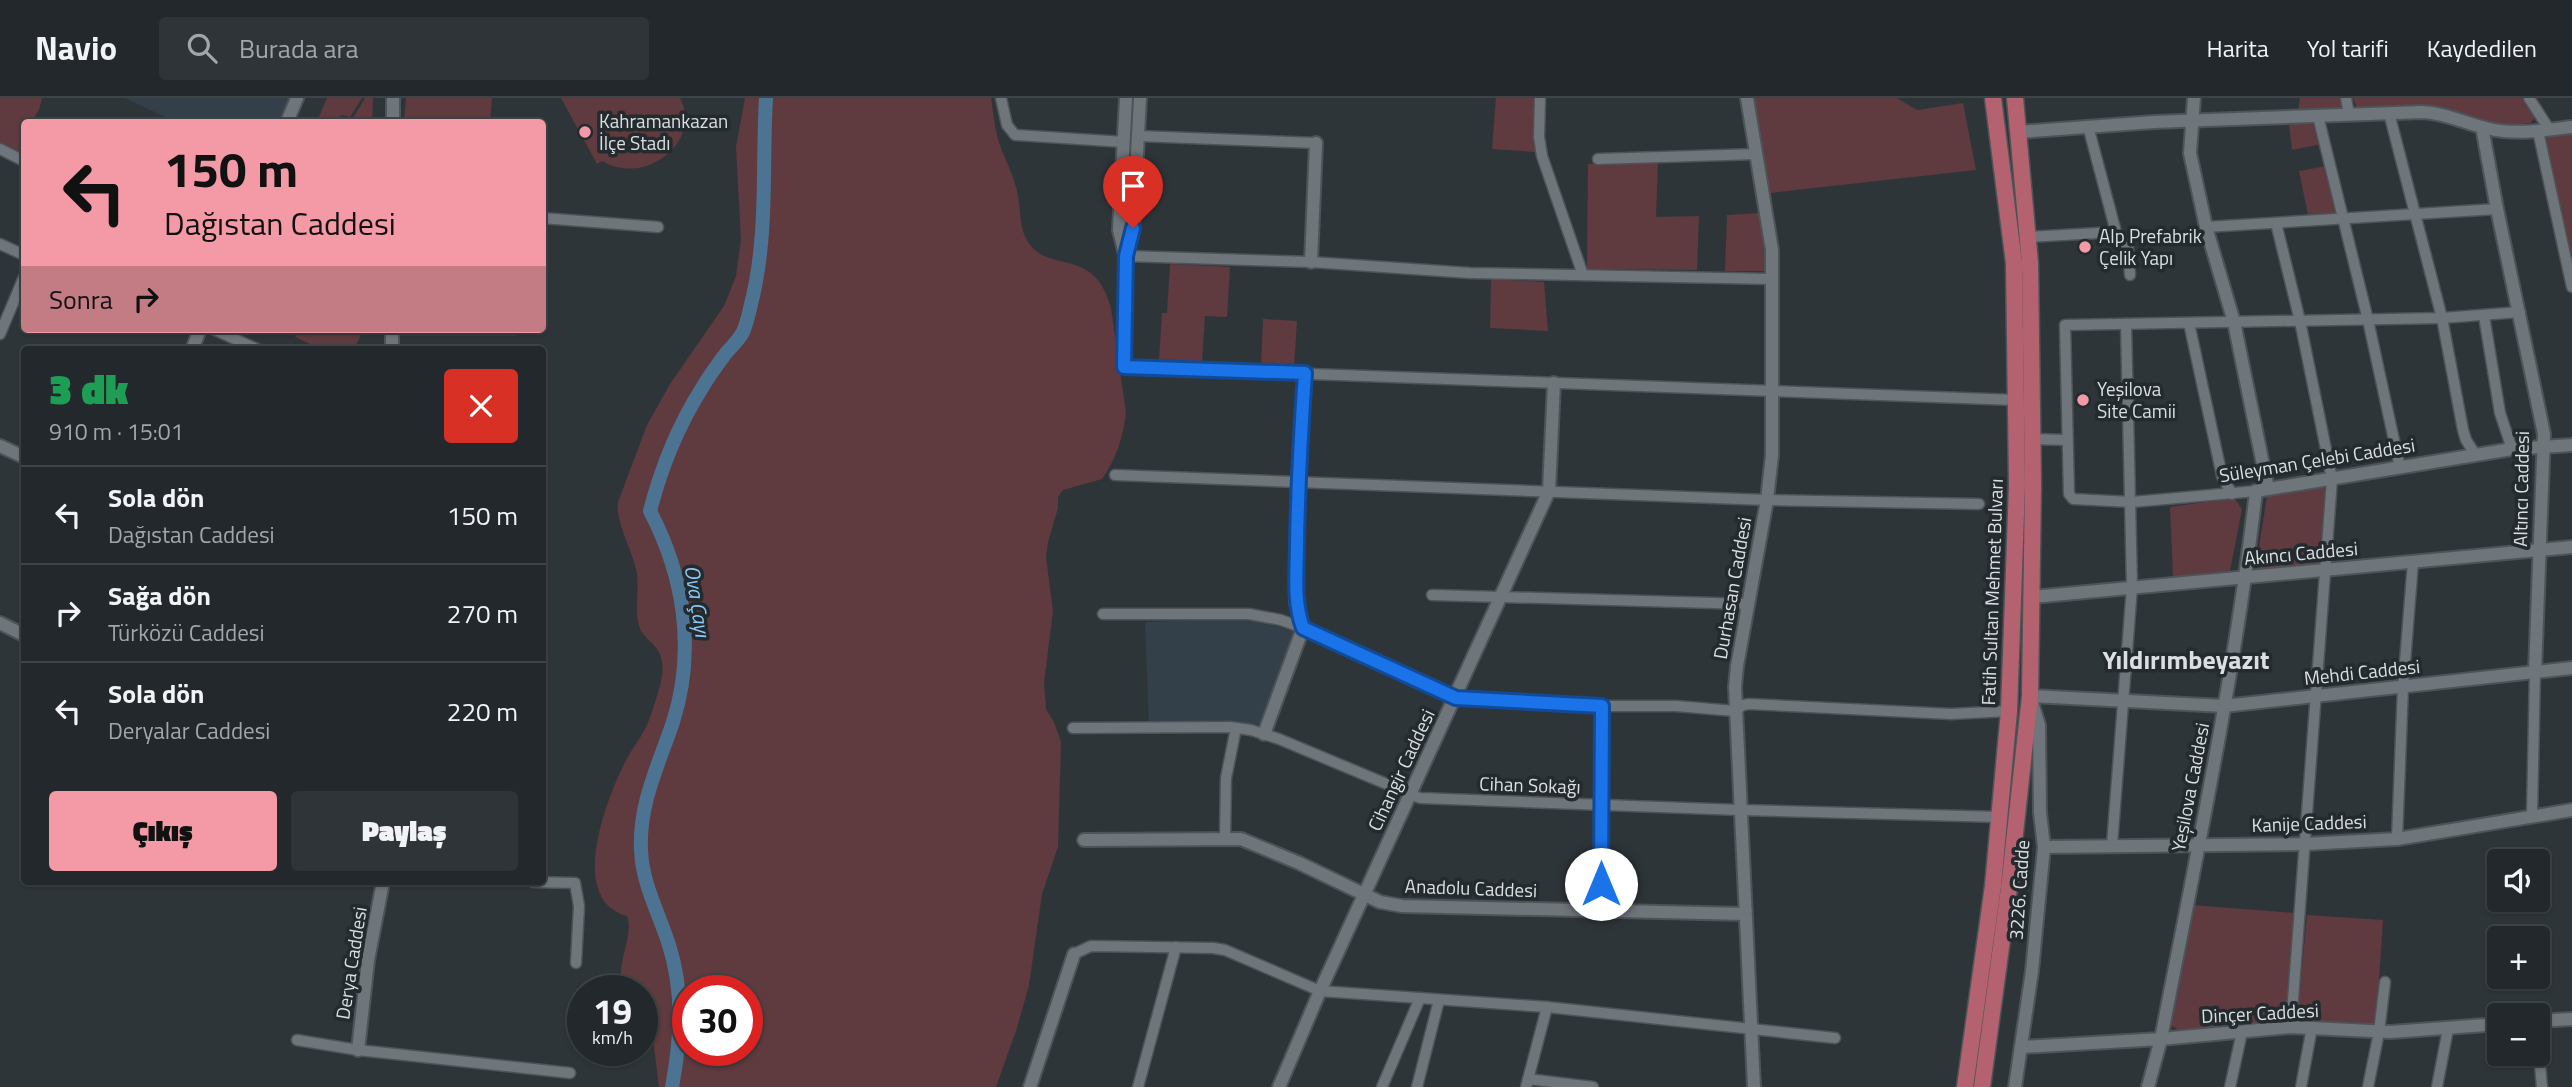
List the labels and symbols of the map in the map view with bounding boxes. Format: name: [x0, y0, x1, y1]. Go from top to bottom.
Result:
place label: Kahramankazan İlçe Stadı: [599, 106, 728, 157]
marker: Kahramankazan İlçe Stadı: [577, 124, 593, 140]
pin: [1103, 156, 1163, 228]
place label: Alp Prefabrik Çelik Yapı: [2099, 221, 2202, 272]
marker: Alp Prefabrik Çelik Yapı: [2077, 239, 2093, 255]
place label: Yeşilova Site Camii: [2097, 374, 2176, 425]
marker: Yeşilova Site Camii: [2075, 392, 2091, 408]
street label: Süleyman Çelebi Caddesi: [2217, 430, 2417, 489]
street label: Altıncı Caddesi: [2505, 431, 2536, 547]
street label: Fatih Sultan Mehmet Bulvarı: [1973, 478, 2010, 706]
street label: Durhasan Caddesi: [1705, 515, 1758, 661]
street label: Akıncı Caddesi: [2243, 533, 2359, 572]
water label: Ova Çayı: [677, 563, 720, 641]
district label: Yıldırımbeyazıt: [2102, 640, 2270, 679]
street label: Mehdi Caddesi: [2302, 651, 2421, 692]
street label: Cihangir Caddesi: [1360, 704, 1442, 836]
street label: Yeşilova Caddesi: [2163, 720, 2216, 854]
street label: Cihan Sokağı: [1479, 768, 1581, 801]
street label: Kanije Caddesi: [2251, 806, 2367, 839]
street label: 3226. Cadde: [2001, 839, 2036, 941]
position arrow: [1564, 847, 1638, 921]
street label: Anadolu Caddesi: [1404, 871, 1538, 904]
street label: Derya Caddesi: [327, 905, 374, 1021]
speed limit sign: 30: [672, 975, 763, 1066]
street label: Dinçer Caddesi: [2200, 995, 2319, 1030]

